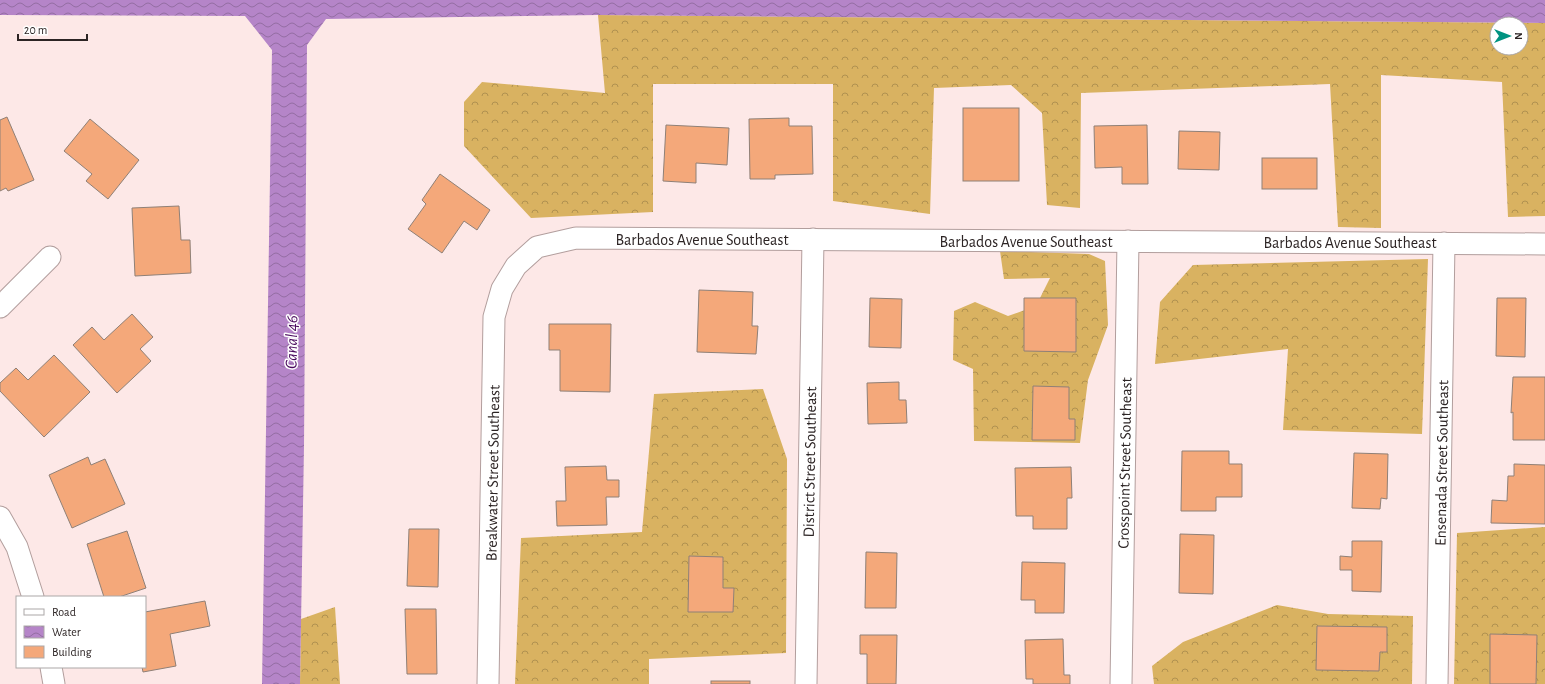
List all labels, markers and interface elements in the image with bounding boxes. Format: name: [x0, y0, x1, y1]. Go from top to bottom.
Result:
scale bar: [18, 16, 87, 42]
north arrow: [1489, 16, 1529, 56]
text: 20 m: [24, 24, 47, 36]
text: N: [1513, 32, 1524, 40]
street label: Barbados Avenue Southeast: [615, 232, 789, 248]
street label: Barbados Avenue Southeast: [939, 234, 1113, 250]
street label: Barbados Avenue Southeast: [1263, 235, 1437, 251]
water label: Canal 46: [283, 315, 300, 369]
street label: Crosspoint Street Southeast: [1116, 377, 1134, 549]
street label: Ensenada Street Southeast: [1433, 380, 1451, 546]
street label: Breakwater Street Southeast: [483, 385, 503, 561]
street label: District Street Southeast: [801, 386, 819, 538]
legend: [16, 596, 146, 668]
text: Road: [52, 606, 76, 618]
text: Water: [52, 626, 81, 638]
text: Building: [52, 646, 92, 658]

